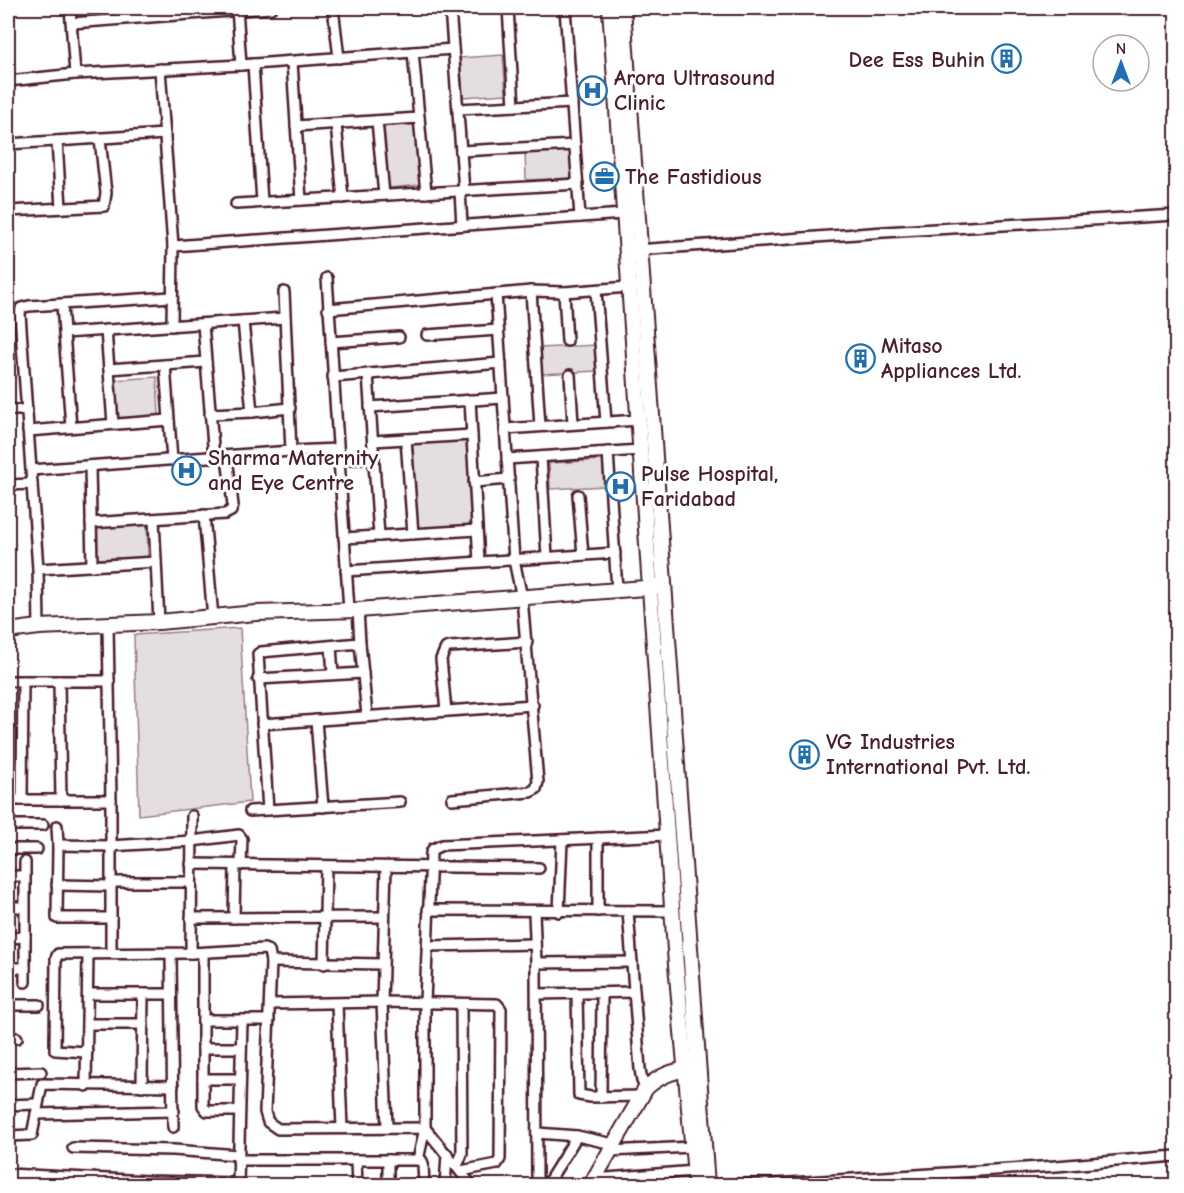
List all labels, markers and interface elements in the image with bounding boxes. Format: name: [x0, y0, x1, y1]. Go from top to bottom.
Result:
north arrow: [1091, 33, 1151, 93]
text: N: [1116, 40, 1126, 58]
building icon: Dee Ess Buhin: [990, 43, 1022, 75]
place label: Dee Ess Buhin: [849, 47, 985, 73]
place label: Arora Ultrasound Clinic: [614, 65, 775, 116]
hospital icon: Arora Ultrasound Clinic: [577, 74, 609, 106]
office icon: The Fastidious: [588, 160, 620, 192]
place label: The Fastidious: [625, 164, 762, 190]
place label: Mitaso Appliances Ltd.: [881, 333, 1022, 384]
building icon: Mitaso Appliances Ltd.: [844, 342, 876, 374]
place label: Sharma Maternity and Eye Centre: [208, 445, 379, 496]
hospital icon: Sharma Maternity and Eye Centre: [171, 454, 203, 486]
place label: Pulse Hospital, Faridabad: [641, 461, 778, 512]
hospital icon: Pulse Hospital, Faridabad: [604, 470, 636, 502]
place label: VG Industries International Pvt. Ltd.: [826, 729, 1030, 780]
building icon: VG Industries International Pvt. Ltd.: [789, 738, 821, 770]

